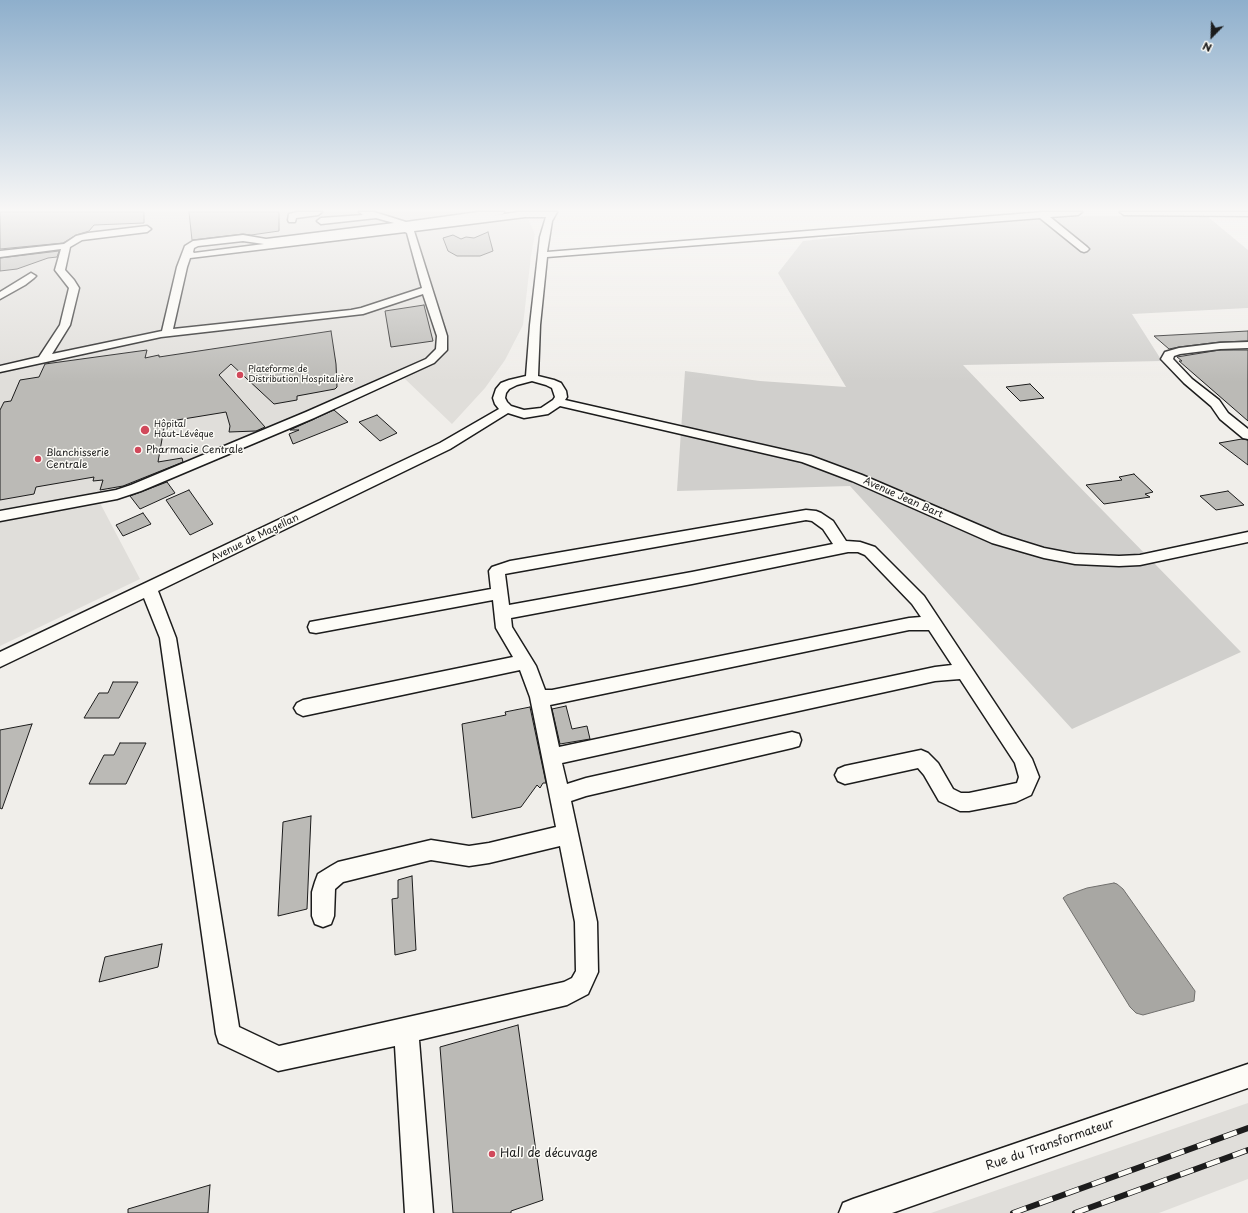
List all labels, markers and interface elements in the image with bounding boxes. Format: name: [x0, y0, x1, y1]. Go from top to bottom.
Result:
north arrow: [1192, 16, 1232, 56]
text: N: [1200, 38, 1214, 57]
place label: Plateforme de Distribution Hospitalière: [248, 365, 354, 386]
marker: Plateforme de Distribution Hospitalière: [235, 370, 245, 380]
place label: Hôpital Haut-Lévêque: [154, 420, 214, 441]
marker: Hôpital Haut-Lévêque: [139, 424, 151, 436]
place label: Pharmacie Centrale: [146, 444, 243, 456]
marker: Pharmacie Centrale: [133, 445, 143, 455]
place label: Blanchisserie Centrale: [46, 447, 109, 470]
marker: Blanchisserie Centrale: [33, 454, 43, 464]
street label: Avenue Jean Bart: [861, 475, 945, 521]
street label: Avenue de Magellan: [209, 512, 301, 564]
street label: Rue du Transformateur: [984, 1116, 1116, 1174]
place label: Hall de décuvage: [500, 1147, 598, 1161]
marker: Hall de décuvage: [487, 1149, 497, 1159]

